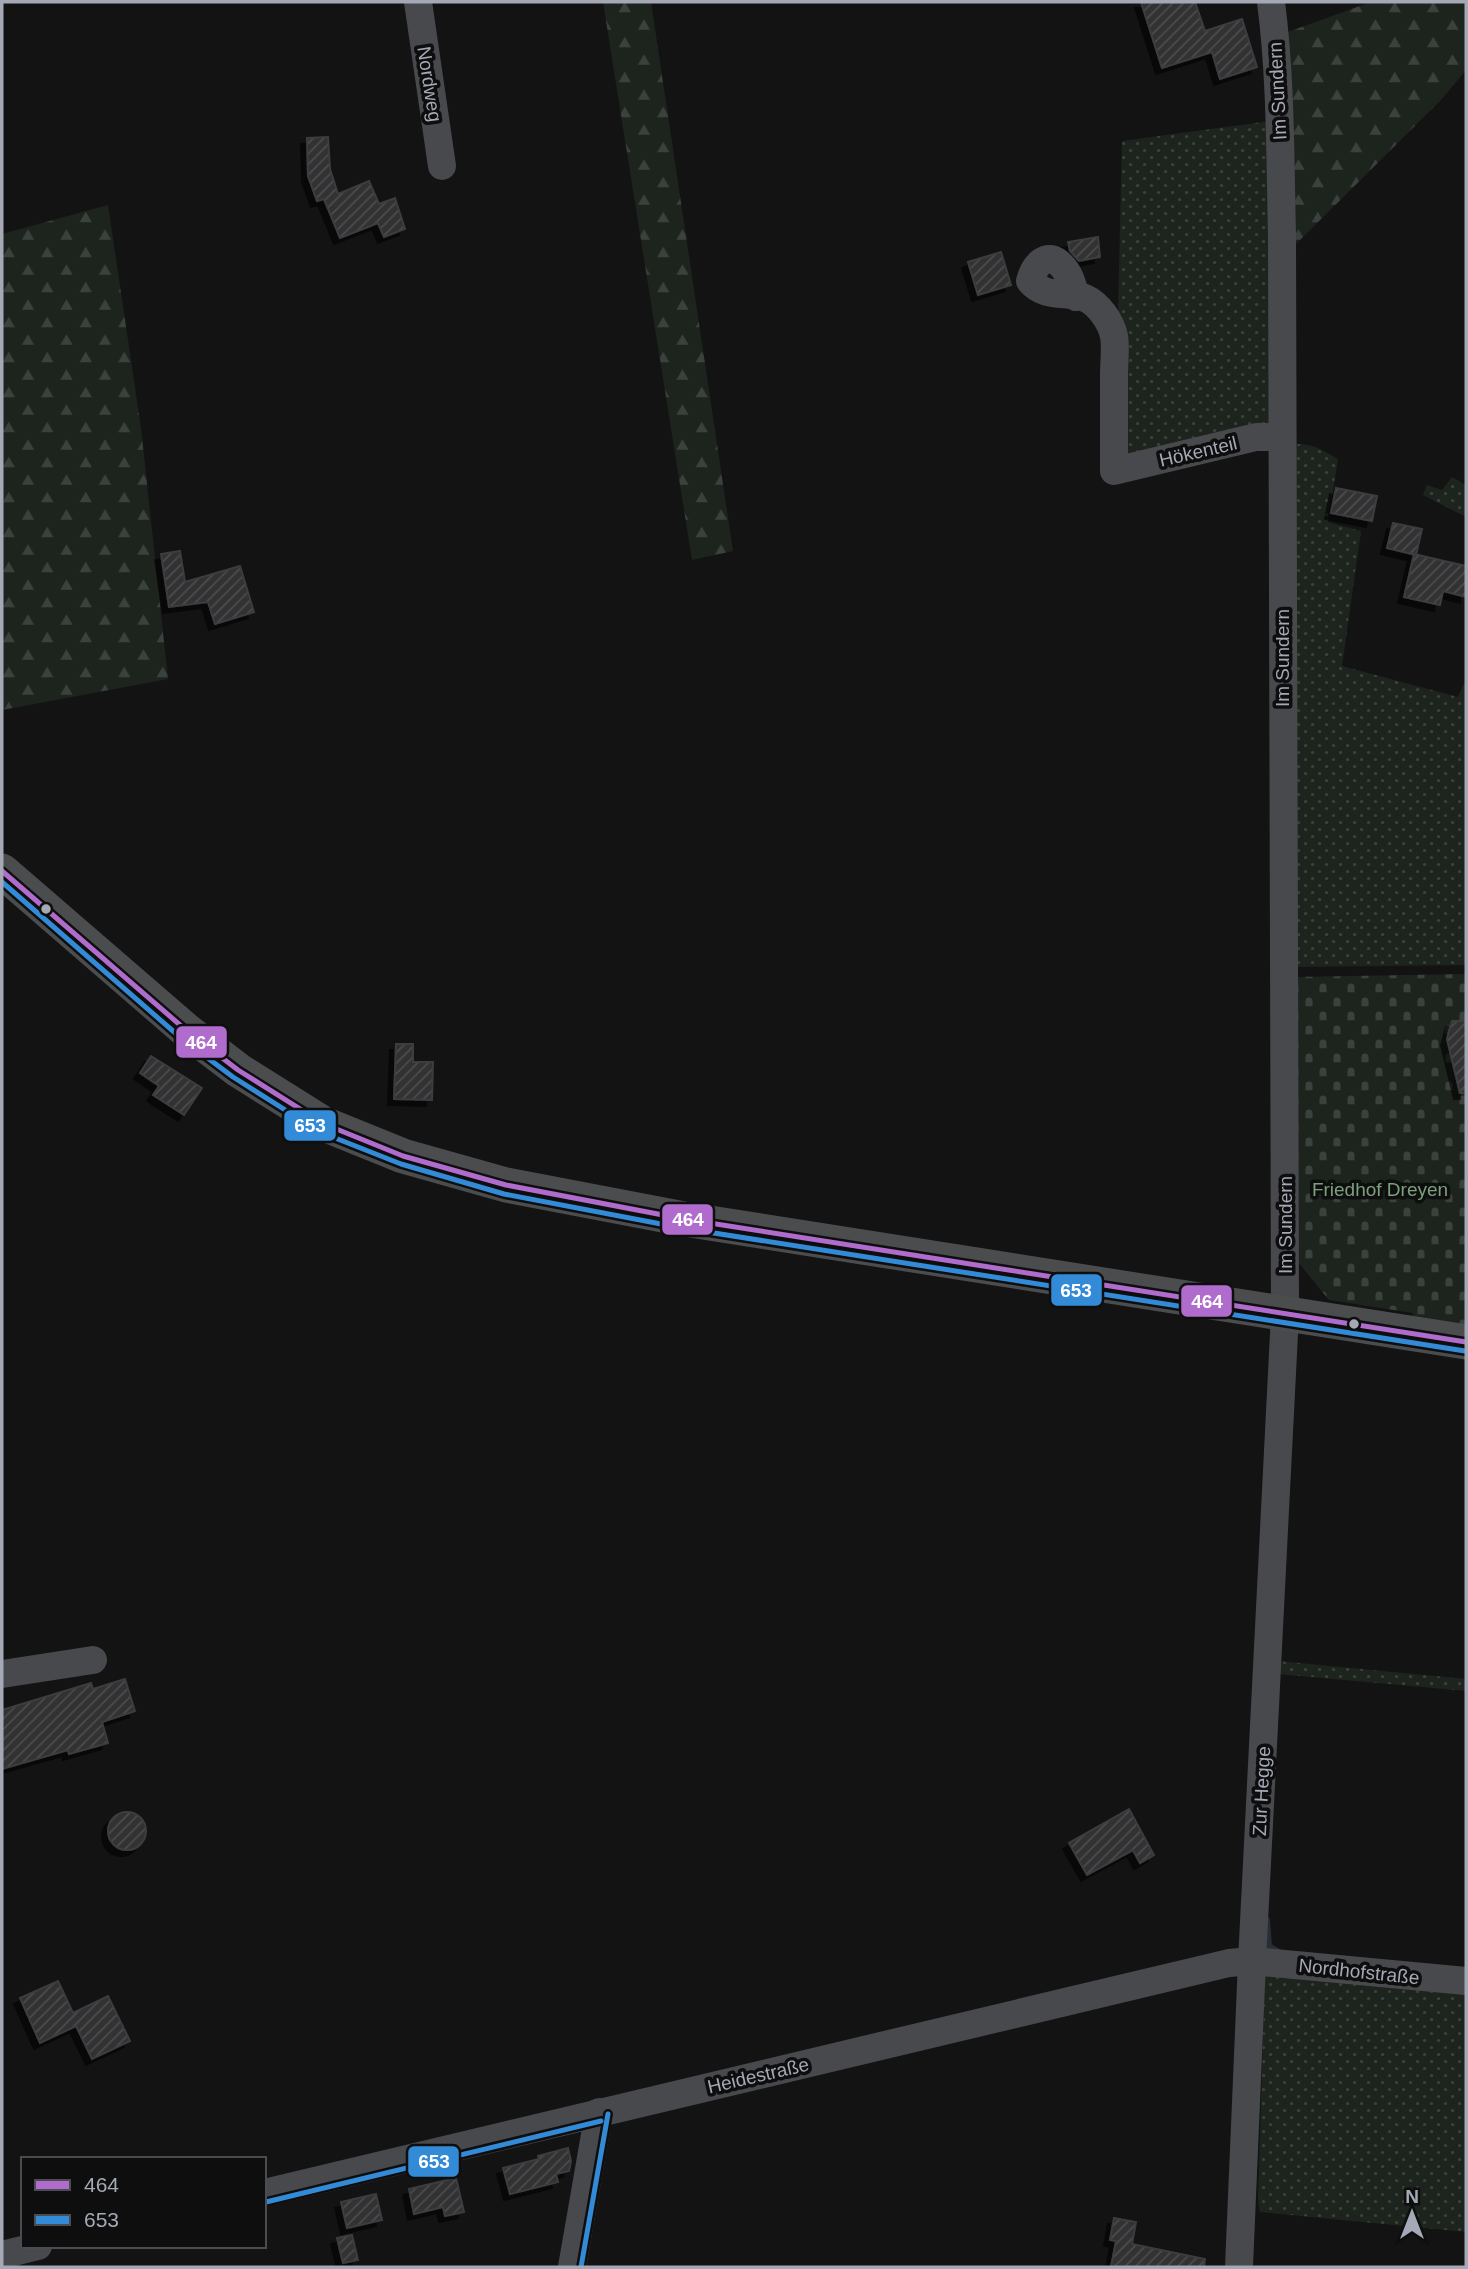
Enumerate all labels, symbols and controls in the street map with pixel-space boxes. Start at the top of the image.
street label: Im Sundern [1264,41,1291,141]
street label: Nordweg [413,45,446,123]
street label: Hökenteil [1157,432,1239,471]
street label: Im Sundern [1272,609,1293,707]
unlabelled marker [39,902,53,916]
line badge: 464 [175,1025,228,1059]
text: 464 [185,1032,217,1053]
line badge: 653 [283,1109,337,1142]
text: 653 [294,1115,326,1136]
street label: Im Sundern [1275,1176,1296,1274]
park label: Friedhof Dreyen [1312,1179,1448,1200]
line badge: 464 [661,1203,714,1236]
text: 464 [672,1209,704,1230]
line badge: 653 [1050,1273,1103,1307]
text: 653 [1060,1280,1092,1301]
line badge: 464 [1180,1284,1233,1318]
text: 464 [1191,1291,1223,1312]
unlabelled marker [1347,1317,1361,1331]
street label: Zur Hegge [1249,1746,1274,1836]
street label: Nordhofstraße [1297,1955,1420,1988]
street label: Heidestraße [705,2054,811,2097]
line badge: 653 [407,2145,460,2178]
text: 653 [418,2151,450,2172]
legend [21,2157,266,2248]
text: 464 [84,2173,119,2196]
north arrow [1377,2178,1447,2248]
text: N [1405,2186,1419,2207]
text: 653 [84,2208,119,2231]

